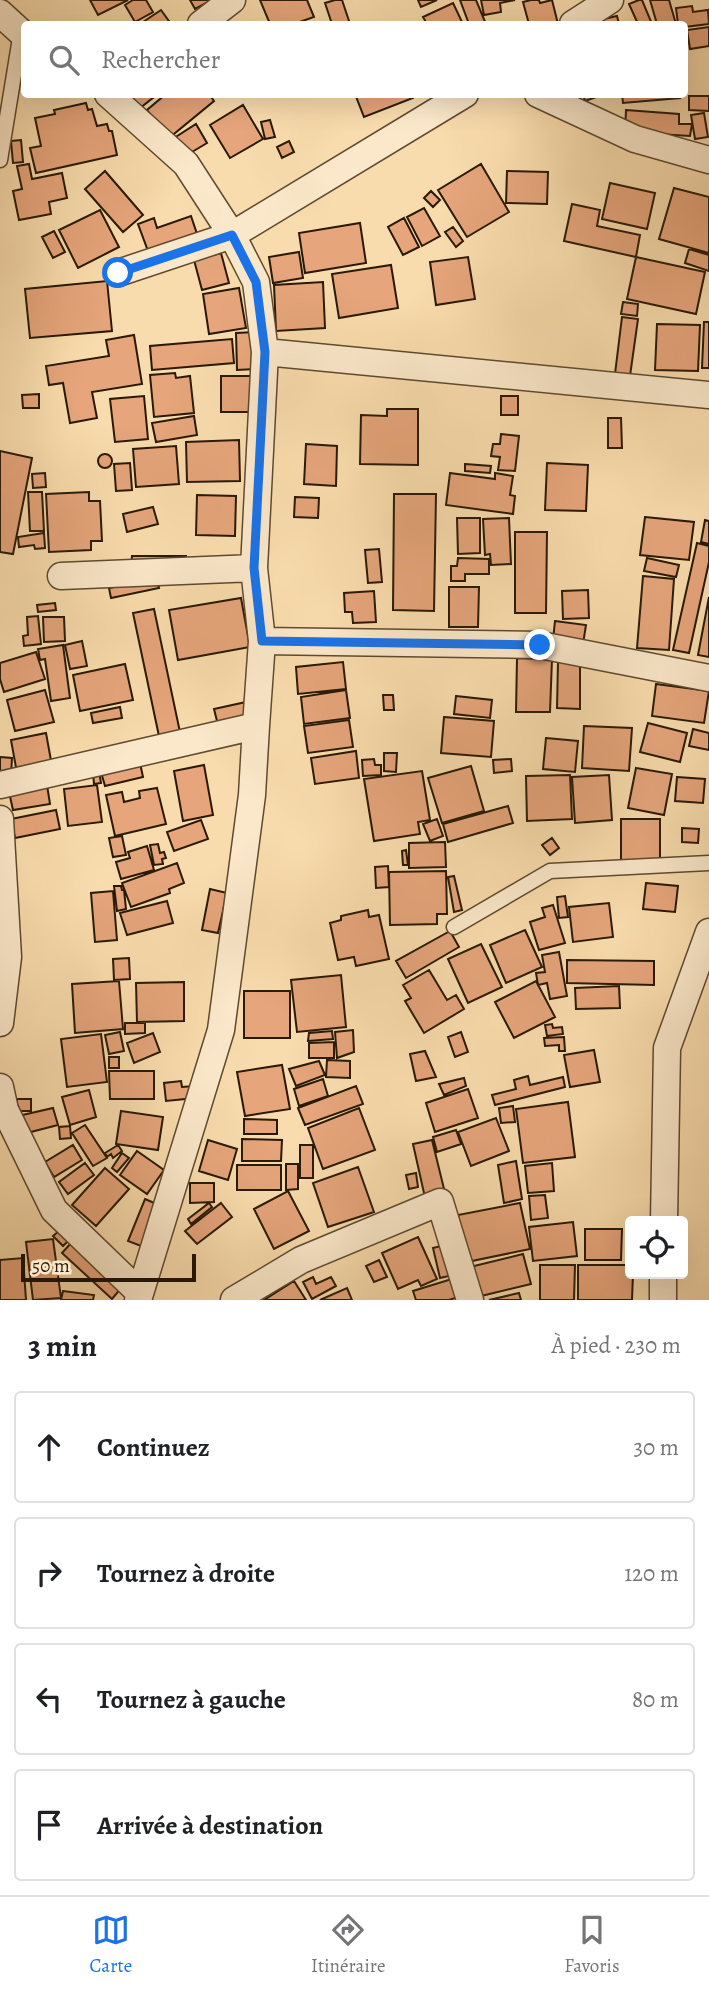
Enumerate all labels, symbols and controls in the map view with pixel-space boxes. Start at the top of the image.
search box [21,21,688,98]
icon: search [45,41,83,79]
text: Rechercher [101,42,221,77]
route start [102,257,133,288]
route end [524,629,555,660]
map controls [625,1216,688,1279]
button: locate [625,1216,688,1279]
scale bar [21,1251,196,1283]
text: 50 m [32,1253,70,1279]
text: 3 min [28,1326,97,1366]
text: À pied · 230 m [552,1330,681,1361]
icon: ahead [30,1428,68,1466]
text: Continuez [97,1430,210,1465]
text: 30 m [633,1432,679,1463]
icon: right [30,1554,68,1592]
text: Tournez à droite [97,1556,275,1591]
text: 120 m [624,1558,679,1589]
icon: left [30,1680,68,1718]
text: Tournez à gauche [97,1682,286,1717]
text: 80 m [632,1684,679,1715]
icon: arrive [30,1806,68,1844]
text: Arrivée à destination [97,1808,323,1843]
tab: Carte [89,1911,132,1979]
tab: Itinéraire [311,1911,385,1979]
tab: Favoris [564,1911,620,1979]

